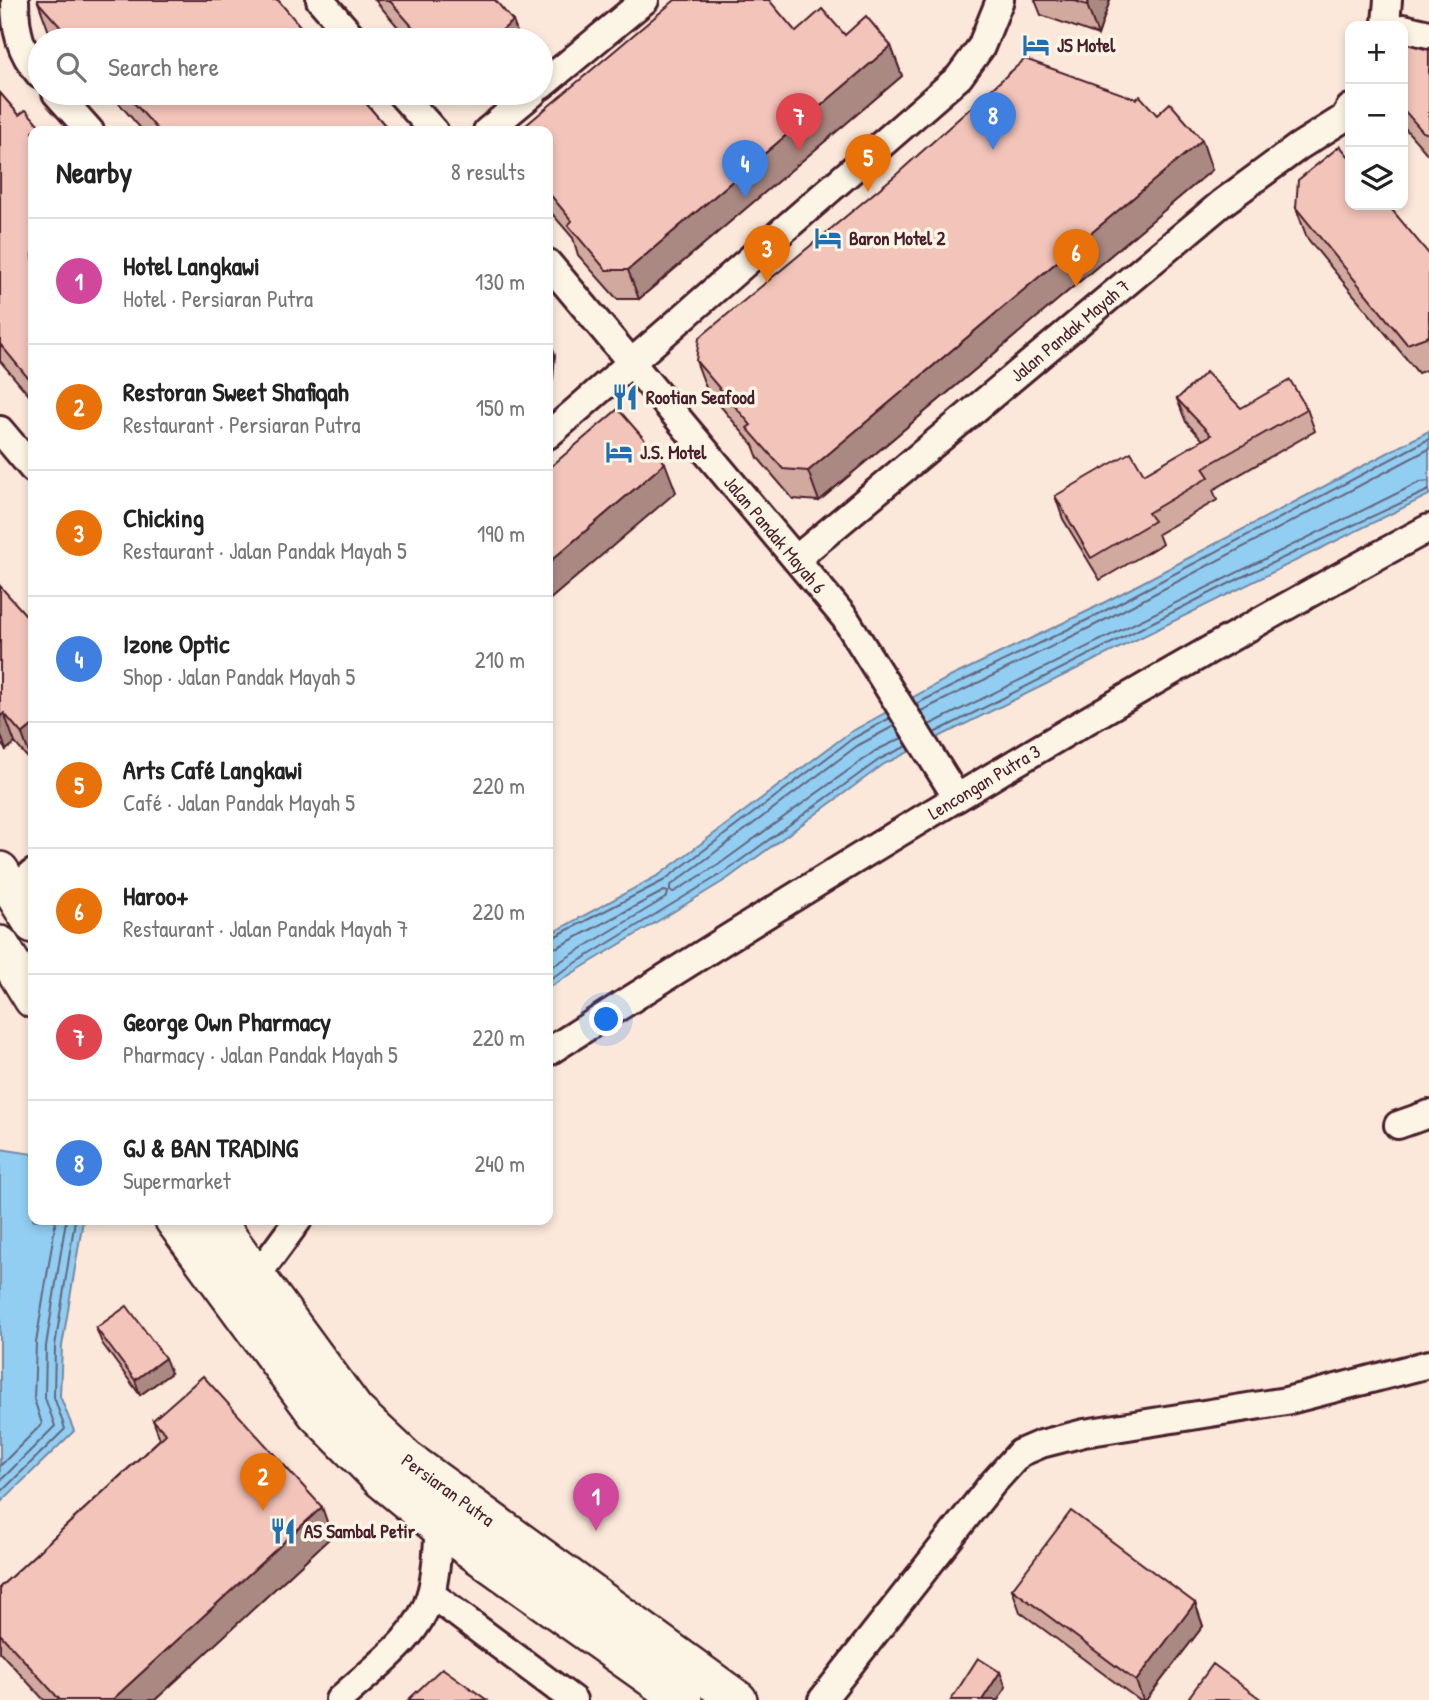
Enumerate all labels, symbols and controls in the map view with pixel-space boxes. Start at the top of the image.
map controls [1345,21,1408,210]
button: + [1345,21,1408,84]
search box [28,28,553,105]
hotel icon: JS Motel [1021,30,1051,60]
place label: JS Motel [1057,32,1116,58]
icon: search [52,48,90,86]
text: Search here [108,49,219,84]
button: − [1345,84,1408,147]
pin: 8 [970,92,1016,150]
pin: 7 [776,93,822,151]
pin: 5 [845,134,891,192]
pin: 4 [722,140,768,198]
button: layers [1345,147,1408,210]
text: Nearby [56,152,132,192]
text: 8 results [451,156,525,187]
hotel icon: Baron Motel 2 [813,223,843,253]
pin: 3 [744,225,790,283]
place label: Baron Motel 2 [849,225,945,251]
pin: 6 [1053,229,1099,287]
text: Hotel Langkawi [123,248,260,283]
text: 1 [75,266,83,297]
text: 130 m [475,266,525,297]
street label: Jalan Pandak Mayah 7 [1005,273,1135,388]
text: Hotel · Persiaran Putra [123,283,313,314]
text: Restoran Sweet Shafiqah [123,374,349,409]
restaurant icon: Rootian Seafood [610,382,640,412]
place label: Rootian Seafood [646,384,755,410]
text: 2 [74,392,84,423]
text: 150 m [476,392,525,423]
text: Restaurant · Persiaran Putra [123,409,361,440]
hotel icon: J.S. Motel [604,437,634,467]
place label: J.S. Motel [640,439,707,465]
street label: Jalan Pandak Mayah 6 [718,470,832,599]
text: Chicking [123,500,204,535]
text: 3 [74,518,84,549]
text: 190 m [477,518,525,549]
text: Restaurant · Jalan Pandak Mayah 5 [123,535,407,566]
text: Izone Optic [123,626,229,661]
text: 4 [75,644,83,675]
text: 210 m [475,644,525,675]
text: Shop · Jalan Pandak Mayah 5 [123,661,355,692]
street label: Lencongan Putra 3 [923,738,1045,825]
text: Arts Café Langkawi [123,752,303,787]
text: 5 [74,770,84,801]
text: 220 m [472,770,525,801]
text: Café · Jalan Pandak Mayah 5 [123,787,355,818]
text: Haroo+ [123,878,189,913]
text: 6 [74,896,84,927]
text: 220 m [472,896,525,927]
text: Restaurant · Jalan Pandak Mayah 7 [123,913,408,944]
your location [589,1002,623,1036]
text: George Own Pharmacy [123,1004,331,1039]
text: 7 [73,1022,85,1053]
text: 220 m [472,1022,525,1053]
text: Pharmacy · Jalan Pandak Mayah 5 [123,1039,398,1070]
text: GJ & BAN TRADING [123,1130,298,1165]
text: 8 [74,1148,84,1179]
text: 240 m [474,1148,525,1179]
text: Supermarket [123,1165,231,1196]
street label: Persiaran Putra [396,1447,500,1532]
pin: 2 [240,1453,286,1511]
pin: 1 [573,1473,619,1531]
restaurant icon: AS Sambal Petir [268,1516,298,1546]
place label: AS Sambal Petir [304,1518,416,1544]

